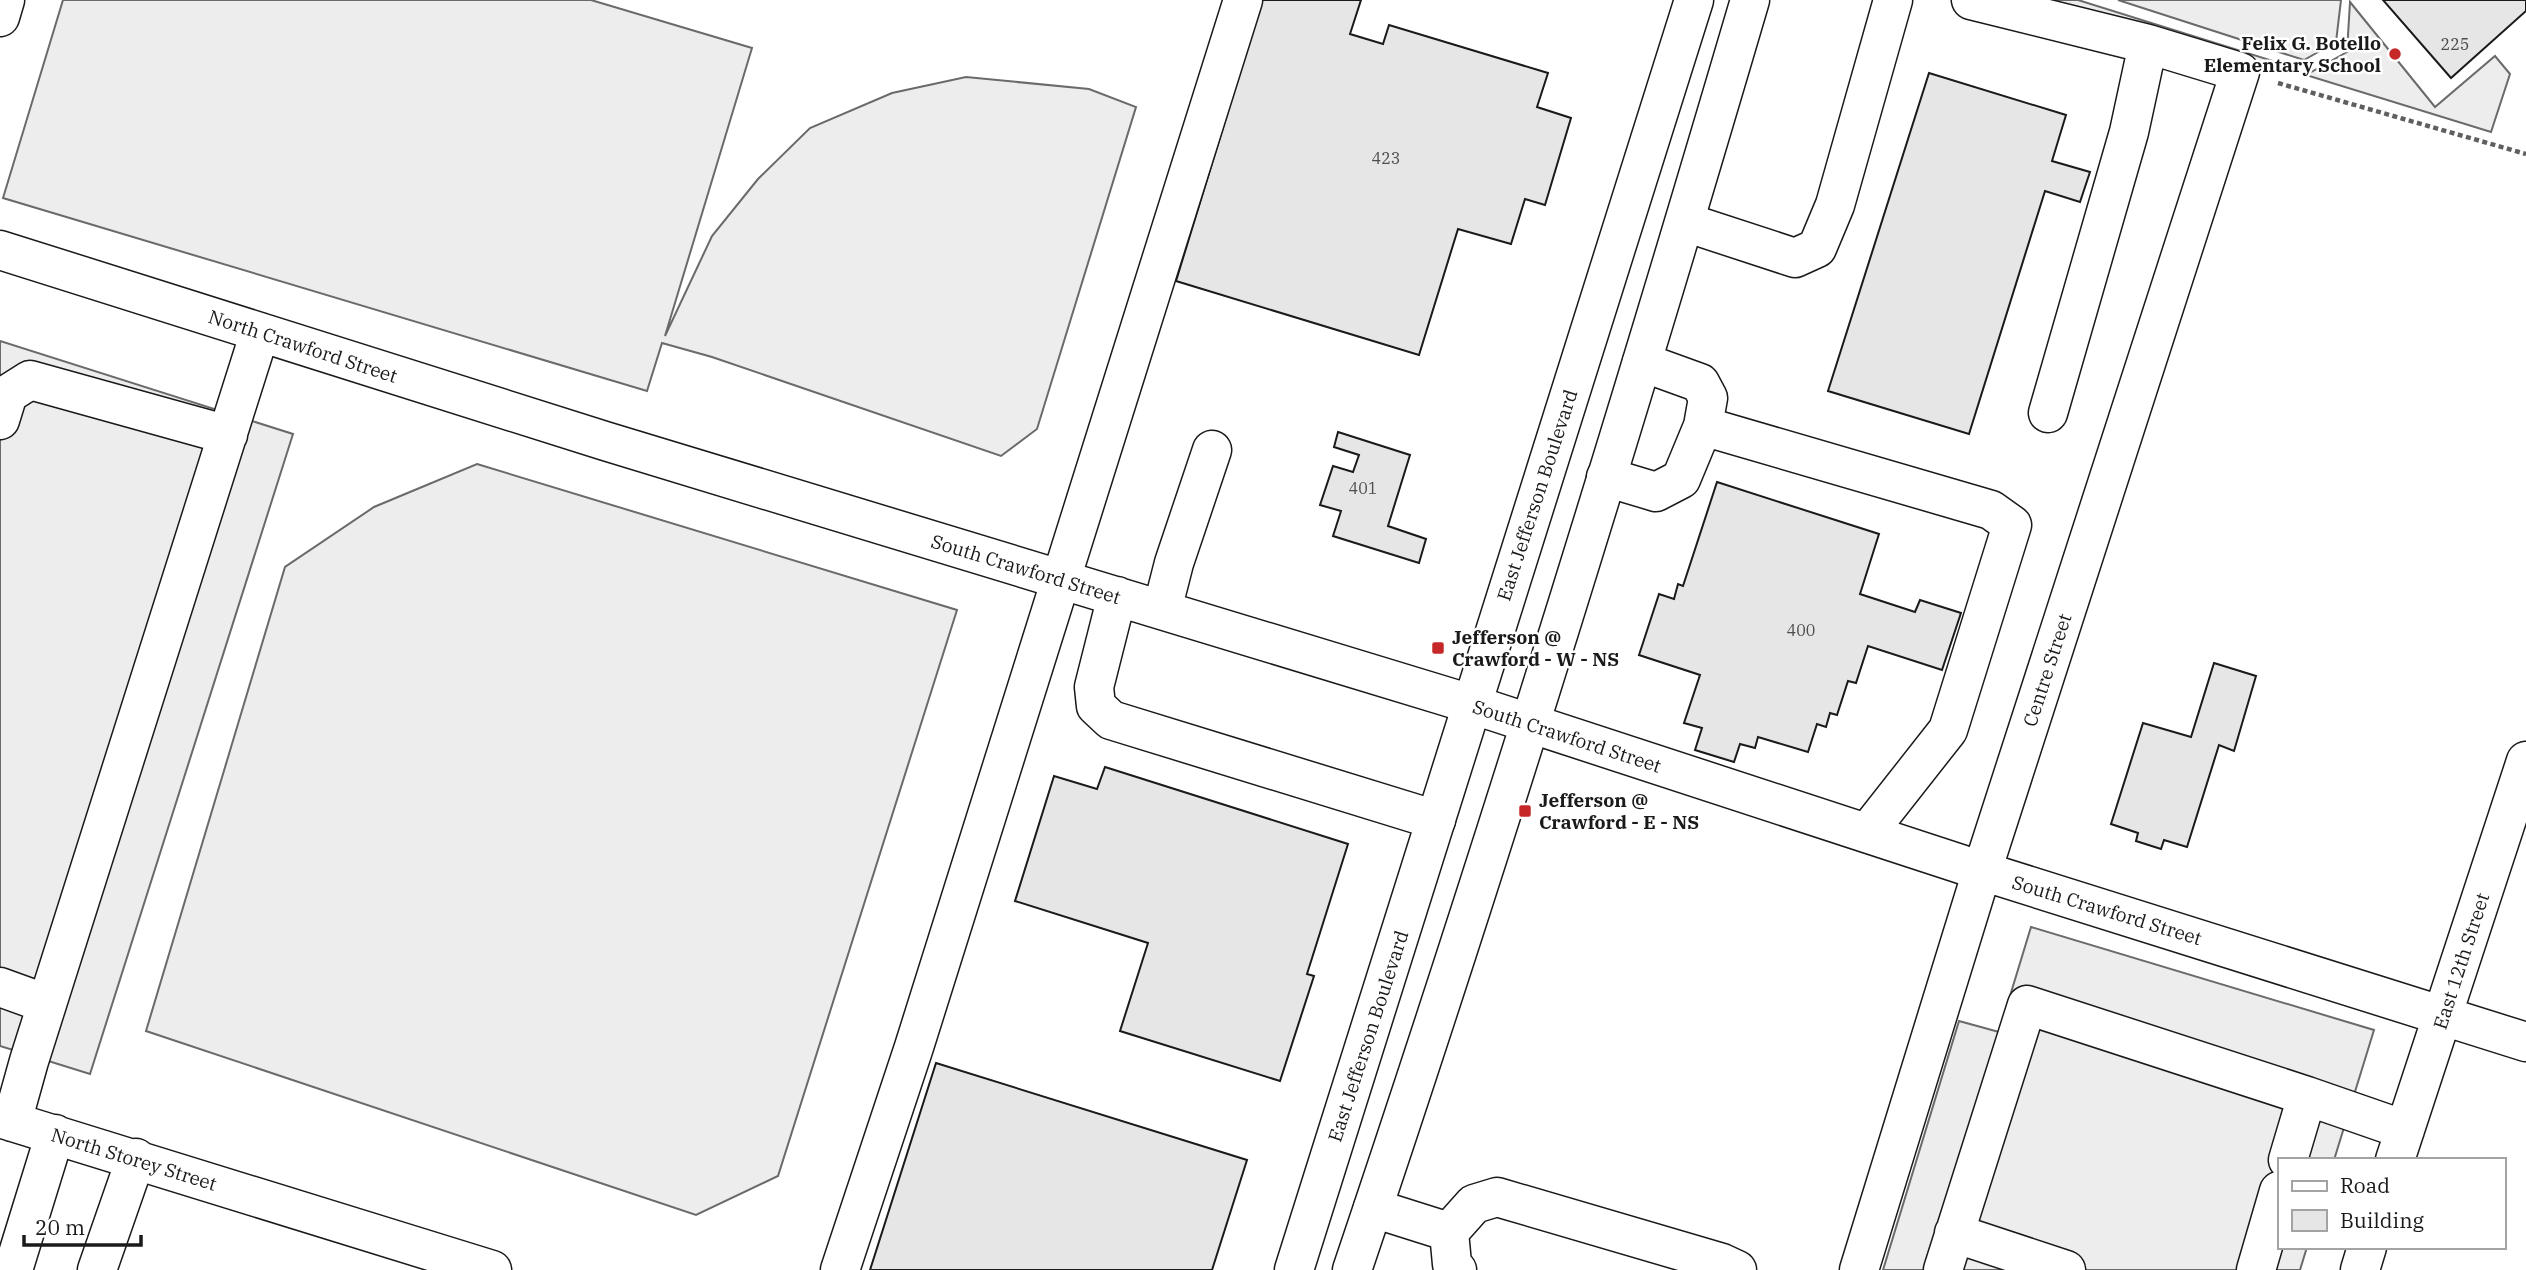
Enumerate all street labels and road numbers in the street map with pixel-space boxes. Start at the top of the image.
street label: North Crawford Street [205,304,401,388]
street label: East Jefferson Boulevard [1491,386,1583,604]
street label: South Crawford Street [928,529,1124,609]
street label: Centre Street [2017,610,2077,730]
street label: South Crawford Street [1470,694,1665,778]
street label: South Crawford Street [2009,870,2205,950]
street label: East 12th Street [2428,890,2494,1032]
street label: East Jefferson Boulevard [1322,927,1414,1145]
street label: North Storey Street [48,1122,220,1196]

